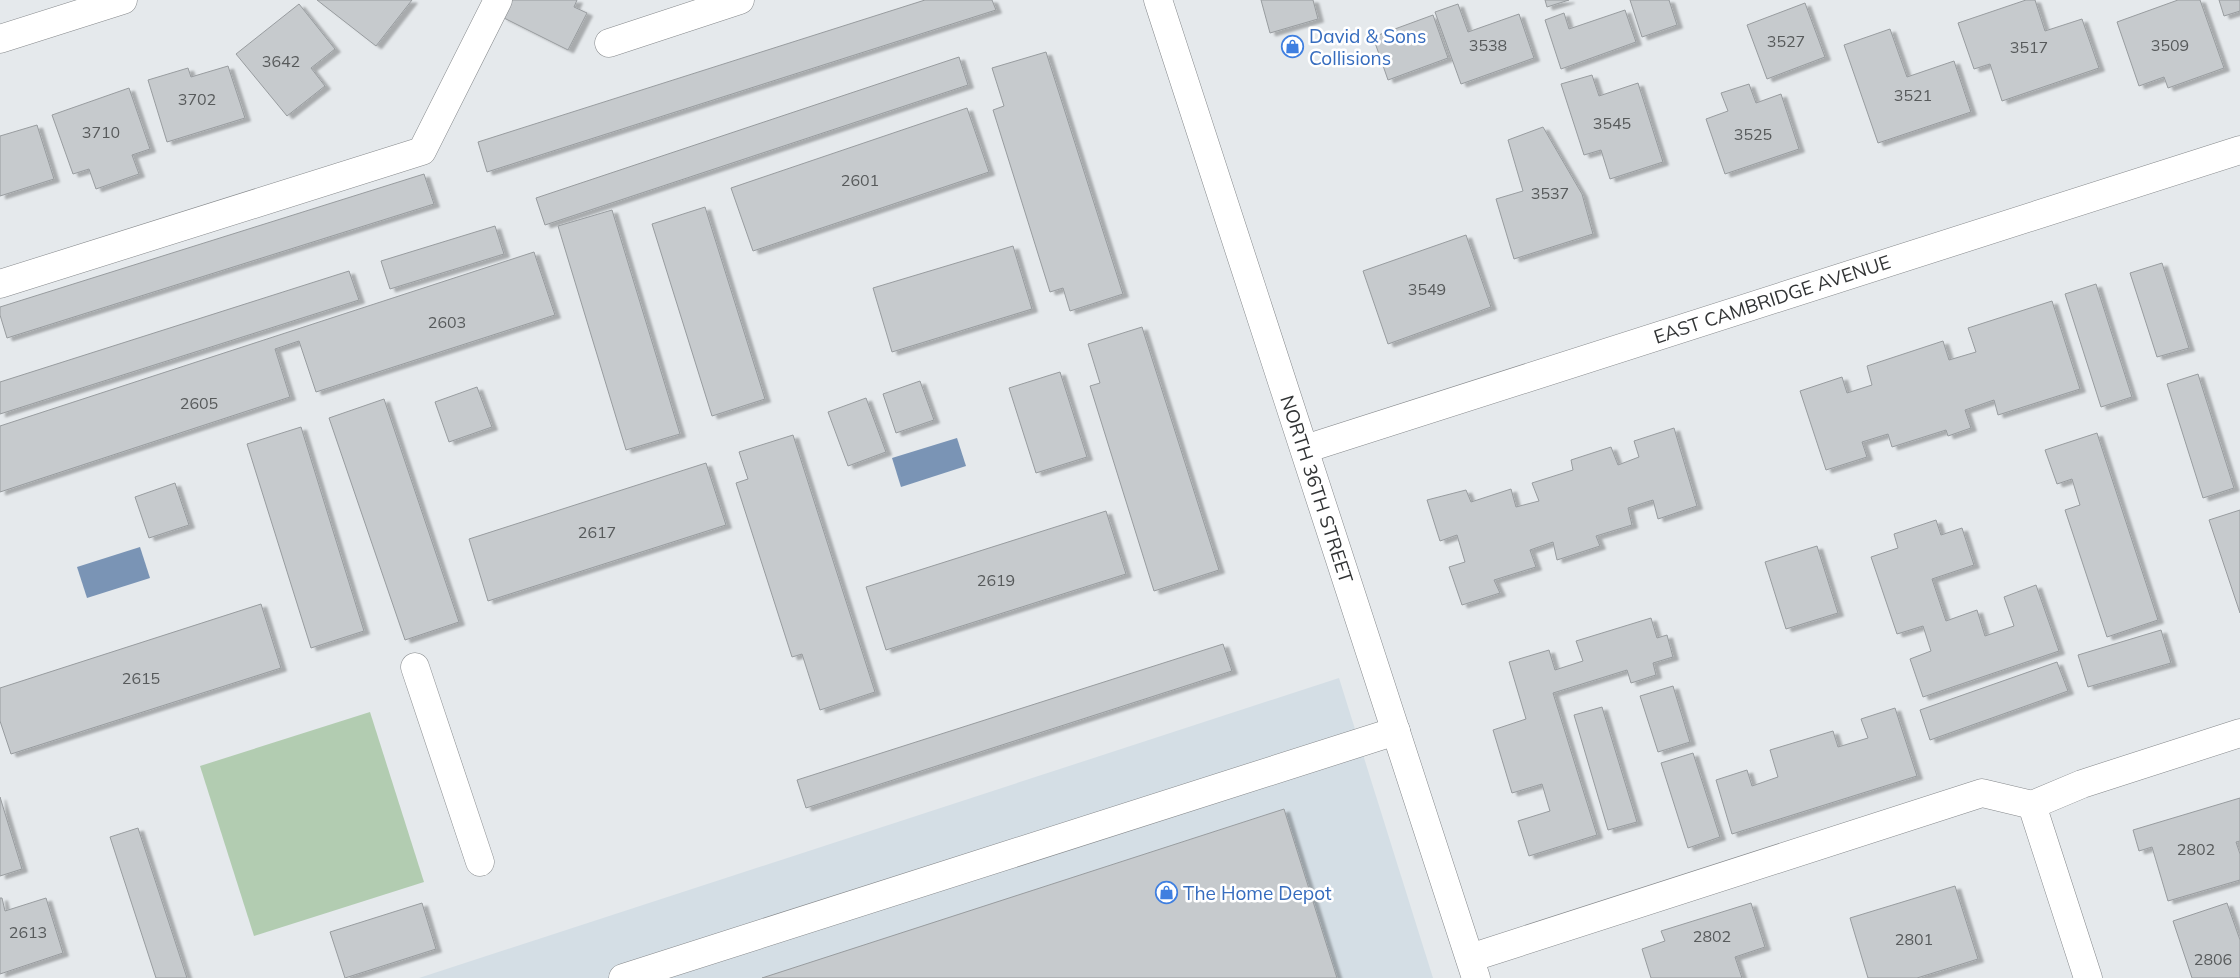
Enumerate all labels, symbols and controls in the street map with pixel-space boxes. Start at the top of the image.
place label: David & Sons Collisions [1309,24,1426,70]
house number: 3527 [1767,31,1805,51]
shop icon: David & Sons Collisions [1281,35,1305,59]
house number: 3538 [1469,35,1507,55]
house number: 3509 [2151,35,2189,55]
house number: 3517 [2010,37,2048,57]
house number: 3642 [262,51,300,71]
house number: 3521 [1894,85,1932,105]
house number: 3702 [178,89,216,109]
house number: 3545 [1593,113,1631,133]
house number: 3710 [82,122,120,142]
house number: 3525 [1734,124,1772,144]
house number: 2601 [841,170,879,190]
house number: 3537 [1531,183,1569,203]
street label: EAST CAMBRIDGE AVENUE [1651,249,1893,349]
house number: 3549 [1408,279,1446,299]
house number: 2603 [428,312,466,332]
street label: NORTH 36TH STREET [1275,392,1359,586]
house number: 2605 [180,393,218,413]
house number: 2617 [578,522,616,542]
house number: 2619 [977,570,1015,590]
house number: 2615 [122,668,160,688]
house number: 2802 [2177,839,2215,859]
shop icon: The Home Depot [1155,881,1179,905]
place label: The Home Depot [1183,881,1332,905]
house number: 2613 [9,922,47,942]
house number: 2802 [1693,926,1731,946]
house number: 2801 [1895,929,1933,949]
house number: 2806 [2194,949,2232,969]

